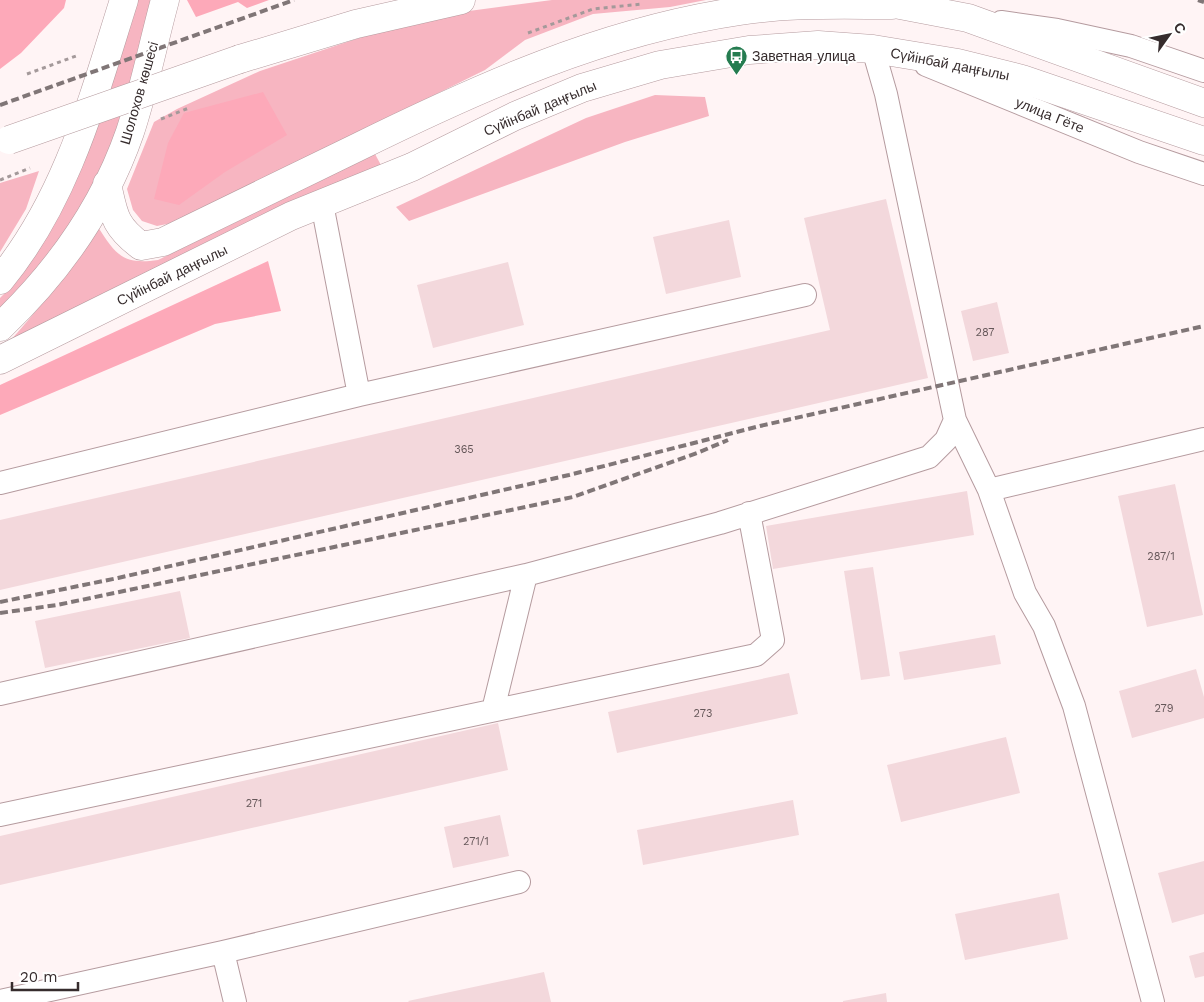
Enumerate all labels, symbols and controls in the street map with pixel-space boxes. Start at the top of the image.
north arrow [1144,10,1194,60]
text: С [1170,19,1189,37]
street label: Шолохов көшесі [117,40,161,146]
bus stop icon: Заветная улица [724,44,748,75]
street label: Сүйінбай даңғылы [889,45,1011,83]
place label: Заветная улица [752,48,856,64]
street label: Сүйінбай даңғылы [481,77,599,139]
street label: улица Гёте [1013,94,1087,136]
street label: Сүйінбай даңғылы [114,241,230,309]
house number: 287 [976,326,994,339]
house number: 365 [454,443,474,456]
house number: 287/1 [1147,550,1175,563]
house number: 279 [1154,702,1174,715]
house number: 273 [694,707,712,720]
house number: 271 [246,797,262,810]
house number: 271/1 [463,835,489,848]
scale bar [12,960,79,992]
text: 20 m [20,968,58,986]

